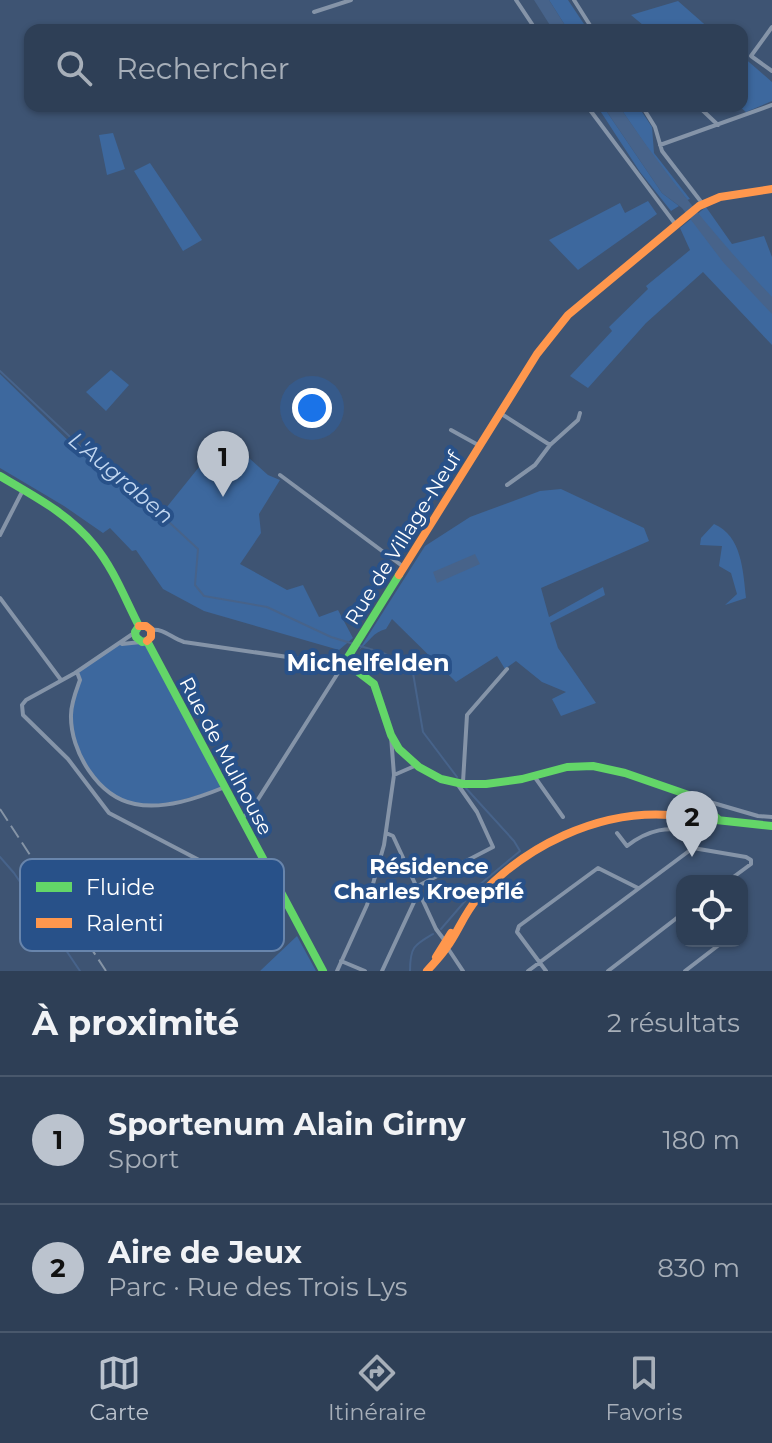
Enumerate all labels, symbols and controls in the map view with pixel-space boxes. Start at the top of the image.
search box [24,24,748,112]
icon: search [52,46,96,90]
text: Rechercher [116,50,290,87]
your location [292,388,332,428]
water label: L'Augraben [63,426,179,530]
pin: 1 [197,431,249,497]
street label: Rue de Village-Neuf [340,446,467,629]
district label: Michelfelden [286,648,450,677]
street label: Rue de Mulhouse [174,673,278,839]
pin: 2 [666,791,718,857]
district label: Résidence Charles Kroepflé [334,853,524,905]
legend [20,859,284,951]
text: Fluide [86,874,155,901]
map controls [676,875,748,947]
button: locate [676,875,748,947]
text: Ralenti [86,910,164,937]
text: À proximité [32,1002,239,1044]
text: 2 résultats [607,1007,740,1039]
text: Sportenum Alain Girny [108,1106,466,1143]
text: 1 [53,1124,63,1156]
text: 180 m [662,1124,740,1156]
text: Sport [108,1143,179,1175]
text: Aire de Jeux [108,1234,302,1271]
text: 2 [50,1252,66,1284]
text: 830 m [657,1252,740,1284]
text: Parc · Rue des Trois Lys [108,1271,408,1303]
tab: Carte [90,1351,149,1426]
tab: Itinéraire [328,1351,426,1426]
tab: Favoris [606,1351,682,1426]

